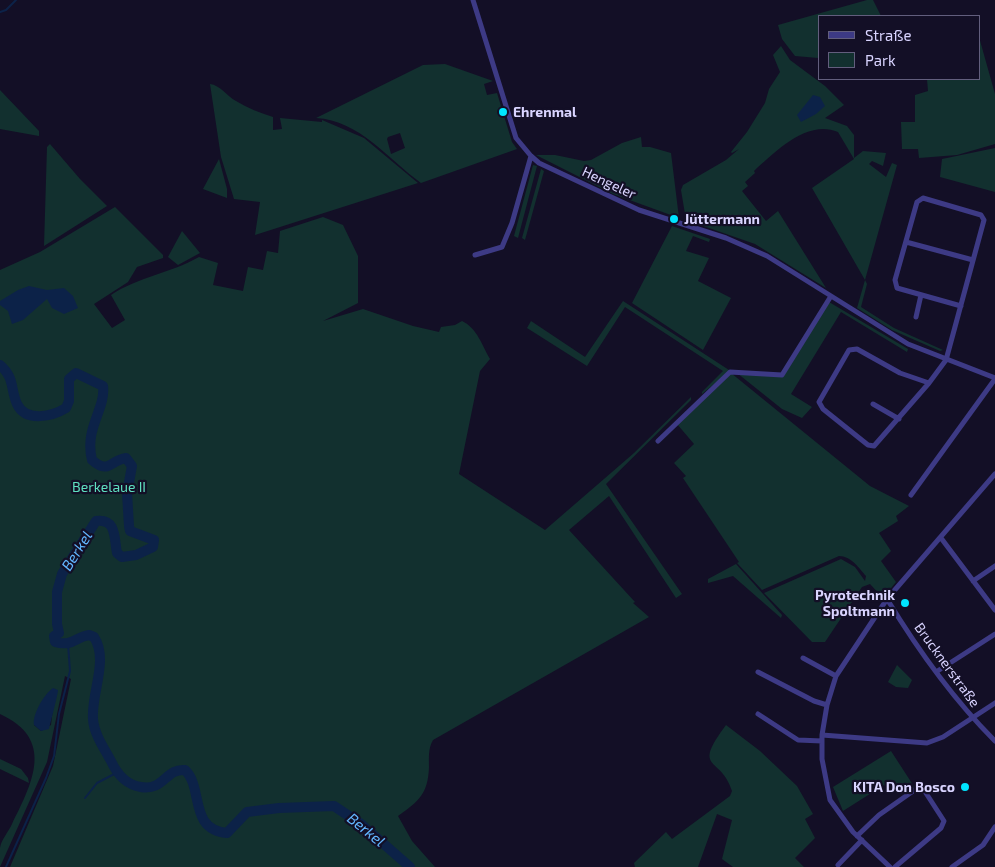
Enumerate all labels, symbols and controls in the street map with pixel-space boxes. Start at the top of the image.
legend [818,15,980,80]
text: Straße [865,26,911,44]
text: Park [865,51,896,69]
place label: Ehrenmal [513,104,577,120]
marker: Ehrenmal [497,106,509,118]
street label: Hengeler [579,163,639,203]
place label: Jüttermann [684,211,760,227]
marker: Jüttermann [668,213,680,225]
park label: Berkelaue II [72,479,146,495]
water label: Berkel [58,528,96,574]
place label: Pyrotechnik Spoltmann [815,587,895,620]
marker: Pyrotechnik Spoltmann [899,597,911,609]
street label: Brucknerstraße [911,620,983,710]
place label: KITA Don Bosco [853,779,955,795]
marker: KITA Don Bosco [959,781,971,793]
water label: Berkel [343,809,389,851]

